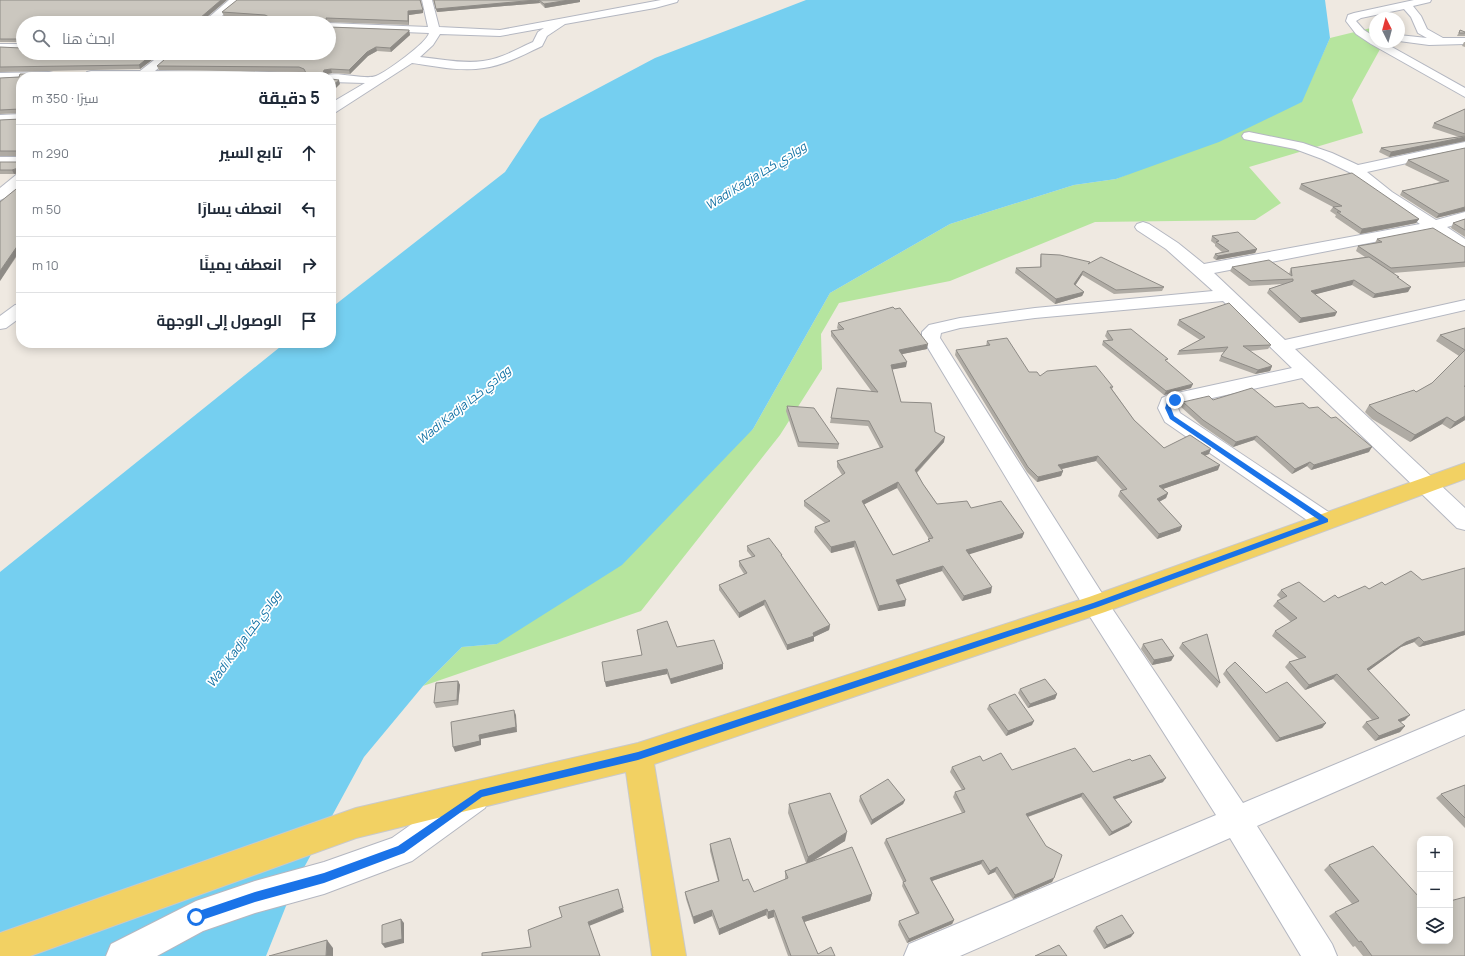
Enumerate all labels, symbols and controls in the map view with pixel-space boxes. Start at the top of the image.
north arrow [1369,12,1405,48]
search box [16,16,336,60]
icon: search [30,27,52,49]
text: ابحث هنا [62,28,115,49]
text: 5 دقيقة [259,86,320,109]
text: سيرًا · 350 m [32,89,98,107]
water label: Wadi Kadja ووادي كجا [702,137,812,215]
text: تابع السير [219,142,282,163]
icon: ahead [298,142,320,164]
text: 290 m [32,144,69,162]
text: انعطف يسارًا [197,198,282,219]
icon: left [298,198,320,220]
text: 50 m [32,200,61,218]
text: انعطف يمينًا [199,254,282,275]
icon: right [298,254,320,276]
text: 10 m [32,256,59,274]
text: الوصول إلى الوجهة [156,310,282,331]
icon: arrive [298,310,320,332]
water label: Wadi Kadja ووادي كجا [413,361,517,449]
route end [1166,391,1184,409]
water label: Wadi Kadja ووادي كجا [203,586,287,692]
map controls [1417,836,1453,944]
button: + [1417,836,1453,872]
button: − [1417,872,1453,908]
route start [187,908,205,926]
button: layers [1417,908,1453,944]

